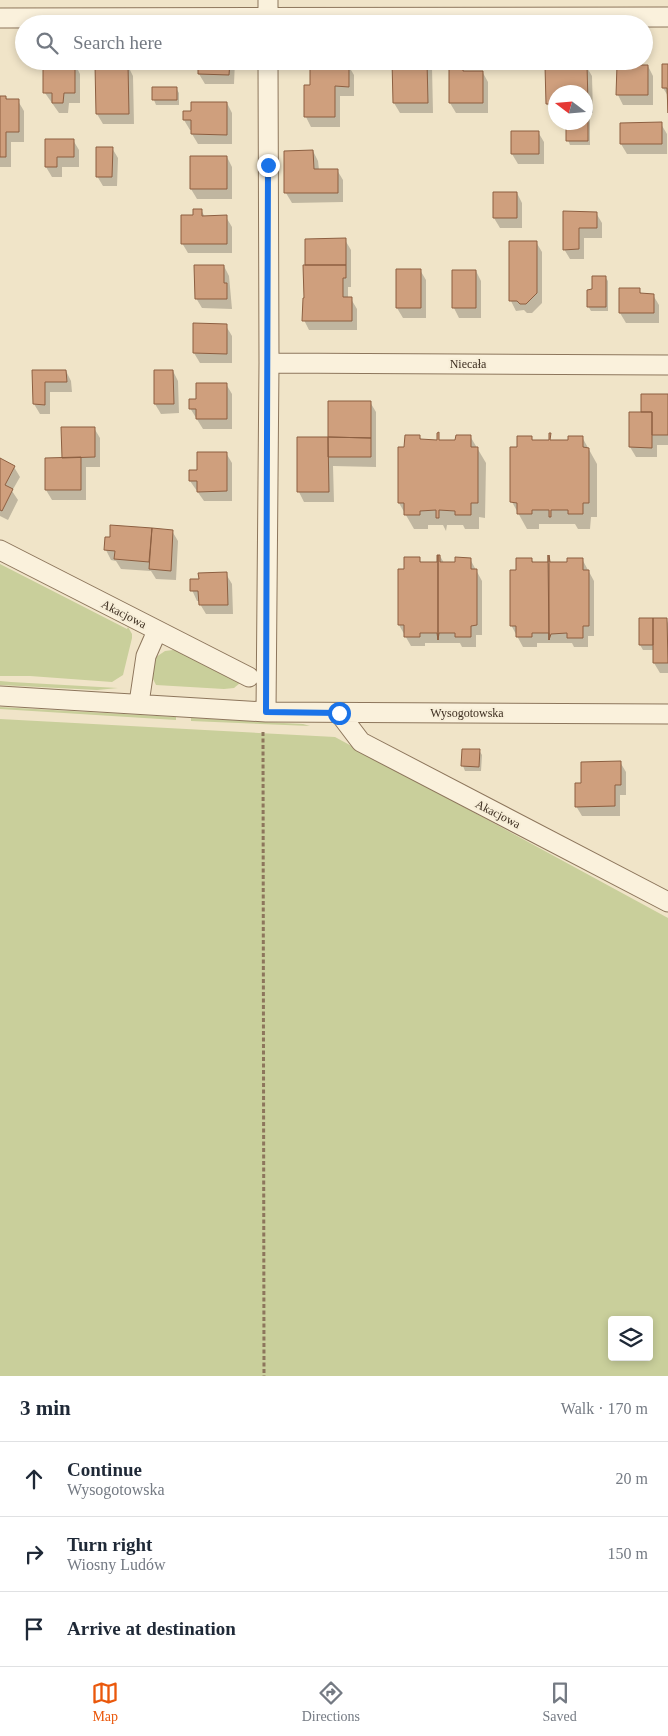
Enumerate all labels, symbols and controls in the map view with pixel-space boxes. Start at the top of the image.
search box [15,15,653,70]
icon: search [33,29,61,57]
text: Search here [73,32,162,53]
north arrow [548,85,593,130]
route end [257,154,280,177]
street label: Niecała [450,357,487,371]
street label: Akacjowa [99,597,149,632]
route start [328,702,351,725]
street label: Wysogotowska [430,706,504,720]
street label: Akacjowa [473,797,523,832]
map controls [608,1316,653,1361]
button: layers [608,1316,653,1361]
text: 3 min [20,1396,71,1420]
text: Walk · 170 m [561,1400,648,1417]
text: Continue [67,1459,142,1480]
icon: ahead [20,1465,48,1493]
text: 20 m [616,1470,648,1487]
text: Wysogotowska [67,1481,165,1498]
text: Turn right [67,1534,152,1555]
icon: right [20,1540,48,1568]
text: 150 m [608,1545,648,1562]
text: Wiosny Ludów [67,1556,165,1573]
icon: arrive [20,1615,48,1643]
text: Arrive at destination [67,1618,236,1639]
tab: Map [91,1679,119,1725]
tab: Directions [302,1679,360,1725]
tab: Saved [543,1679,577,1725]

